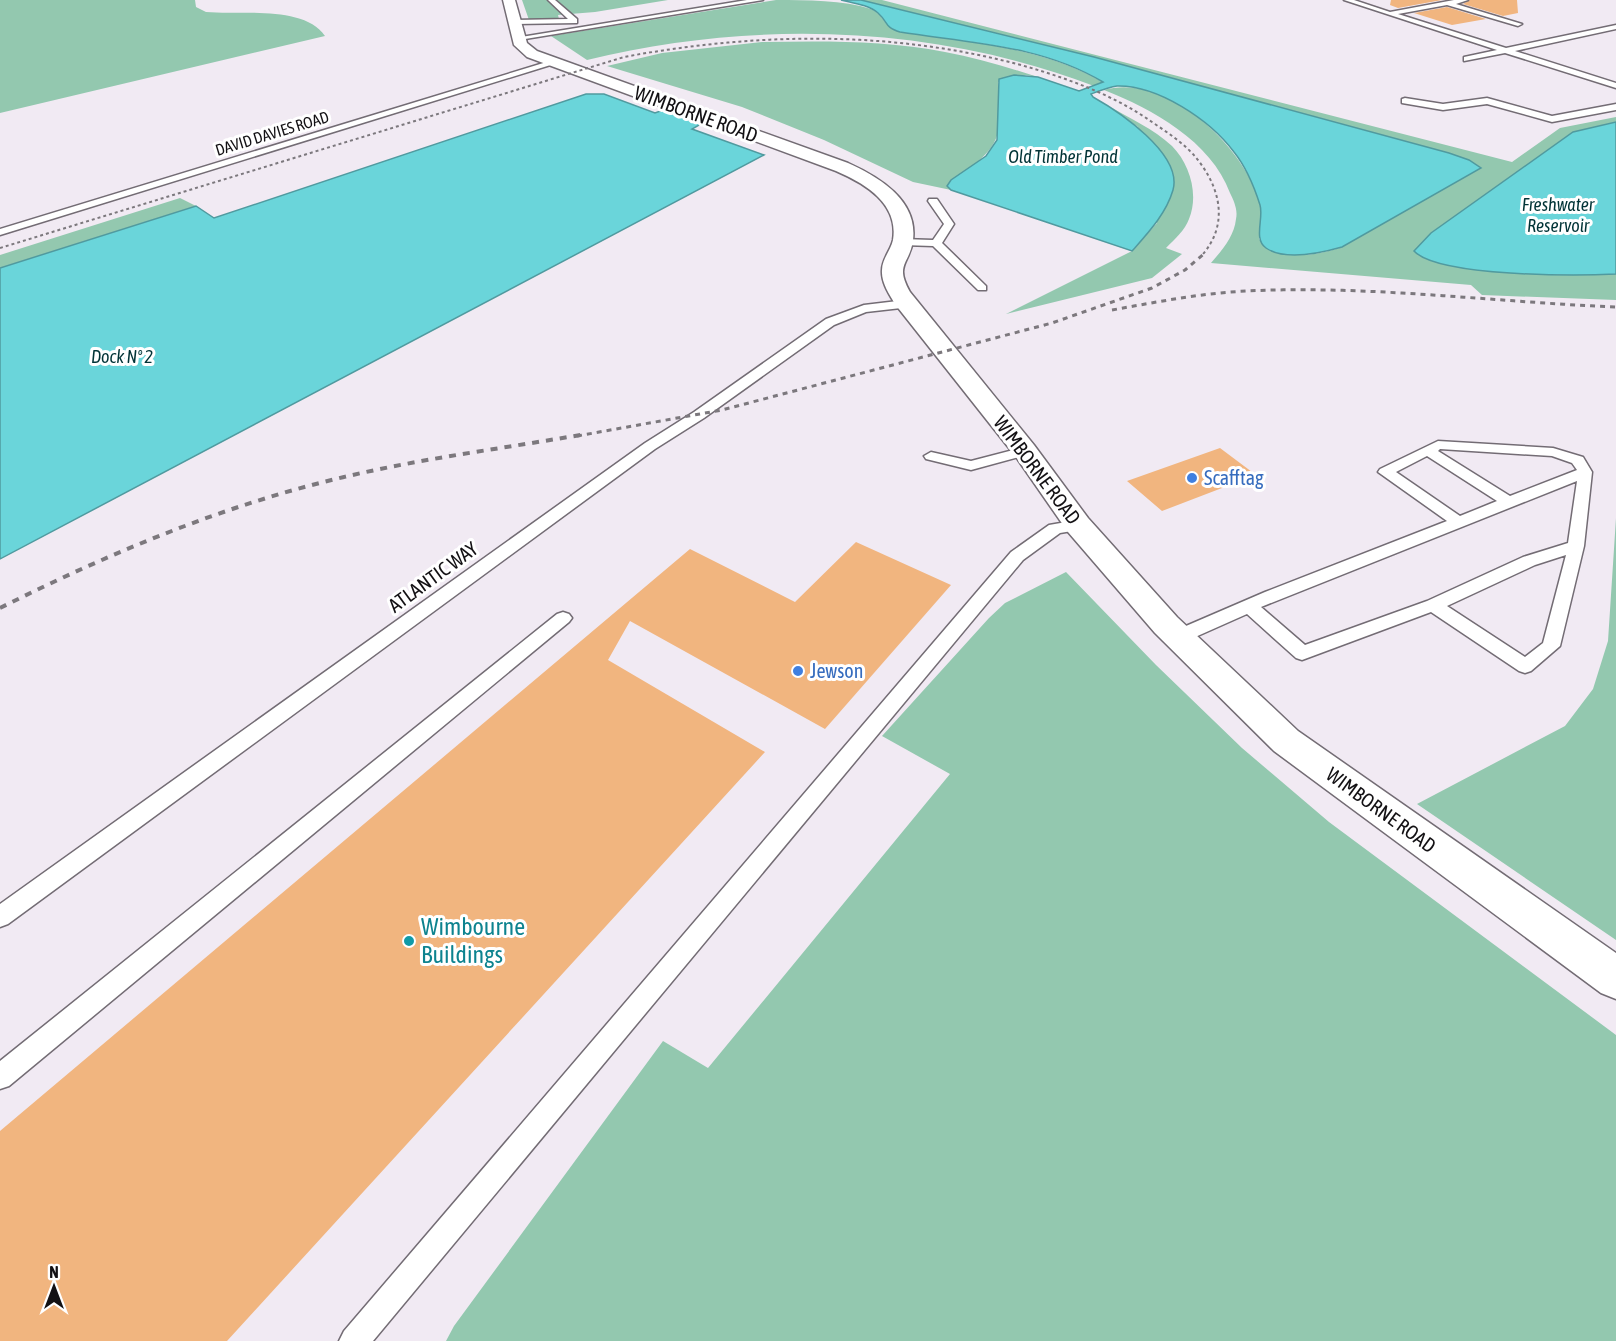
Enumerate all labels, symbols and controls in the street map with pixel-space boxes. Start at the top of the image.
street label: WIMBORNE ROAD [631,81,761,147]
street label: DAVID DAVIES ROAD [213,107,331,159]
water label: Old Timber Pond [1008,146,1118,167]
water label: Freshwater Reservoir [1522,194,1595,236]
water label: Dock Nº 2 [91,346,153,367]
street label: WIMBORNE ROAD [989,411,1086,528]
place label: Scafftag [1204,466,1264,489]
marker: Scafftag [1185,471,1199,485]
street label: ATLANTIC WAY [384,537,482,617]
place label: Jewson [810,659,863,682]
marker: Jewson [791,664,805,678]
street label: WIMBORNE ROAD [1322,762,1441,857]
place label: Wimbourne Buildings [421,913,525,968]
marker: Wimbourne Buildings [402,934,416,948]
north arrow [24,1257,84,1317]
text: N [49,1263,59,1281]

